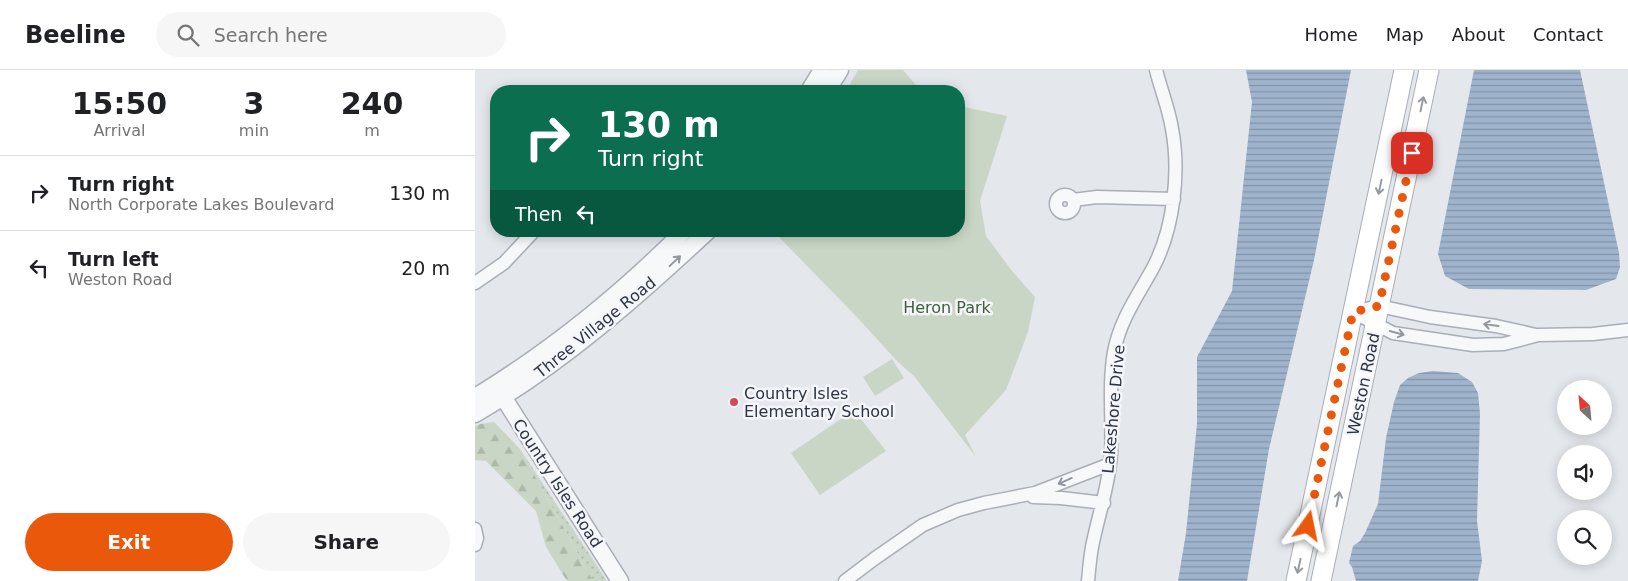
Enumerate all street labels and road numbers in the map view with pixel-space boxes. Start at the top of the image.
street label: Three Village Road [530,273,660,383]
street label: Weston Road [1343,331,1384,437]
street label: Lakeshore Drive [1098,344,1129,474]
street label: Country Isles Road [509,415,606,551]

